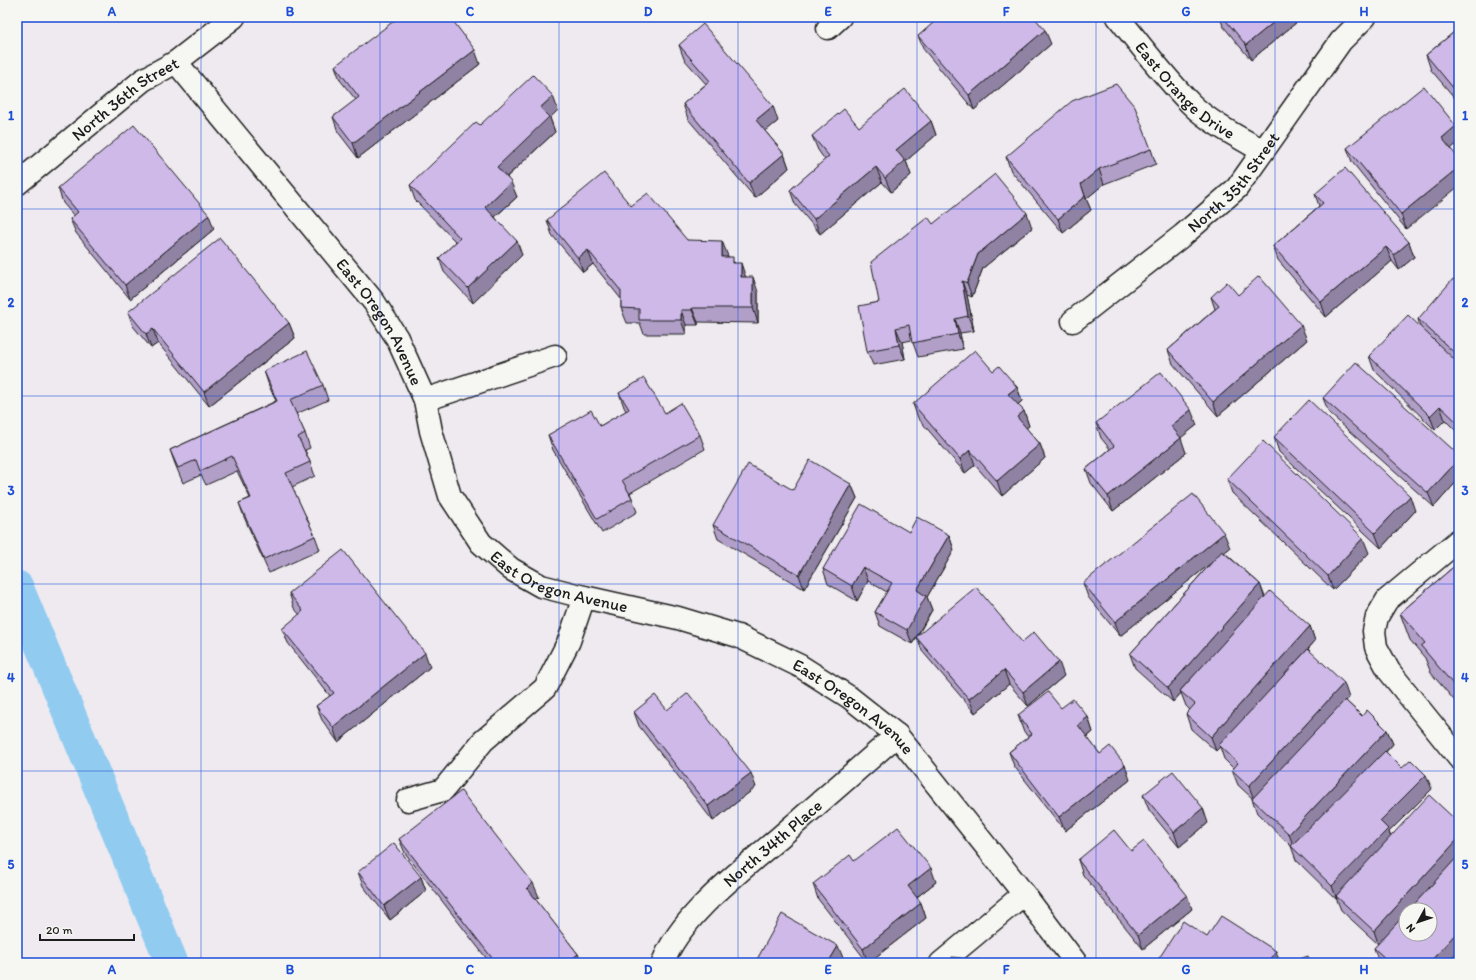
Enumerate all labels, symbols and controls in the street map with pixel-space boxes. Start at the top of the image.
text: A [107,4,117,19]
text: B [286,4,295,19]
text: C [466,4,475,19]
text: D [644,4,653,19]
text: E [824,4,832,19]
text: F [1003,4,1010,19]
text: G [1182,4,1191,19]
text: H [1360,4,1369,19]
street label: East Orange Drive [1131,37,1239,143]
street label: North 36th Street [67,52,183,145]
text: 1 [8,108,14,123]
text: 1 [1462,108,1468,123]
street label: North 35th Street [1183,128,1284,237]
street label: East Oregon Avenue [332,254,427,388]
text: 2 [8,295,15,310]
text: 2 [1462,295,1469,310]
text: 3 [7,483,15,498]
text: 3 [1461,483,1469,498]
street label: East Oregon Avenue [486,546,630,616]
street label: East Oregon Avenue [790,654,918,758]
text: 4 [7,670,15,685]
text: 4 [1461,670,1469,685]
street label: North 34th Place [719,795,826,891]
text: 5 [8,857,15,872]
text: 5 [1462,857,1469,872]
north arrow [1398,902,1438,942]
scale bar [40,916,134,942]
text: N [1403,921,1418,935]
text: 20 m [46,923,73,937]
text: A [107,962,117,977]
text: B [286,962,295,977]
text: C [466,962,475,977]
text: D [644,962,653,977]
text: E [824,962,832,977]
text: F [1003,962,1010,977]
text: G [1182,962,1191,977]
text: H [1360,962,1369,977]

